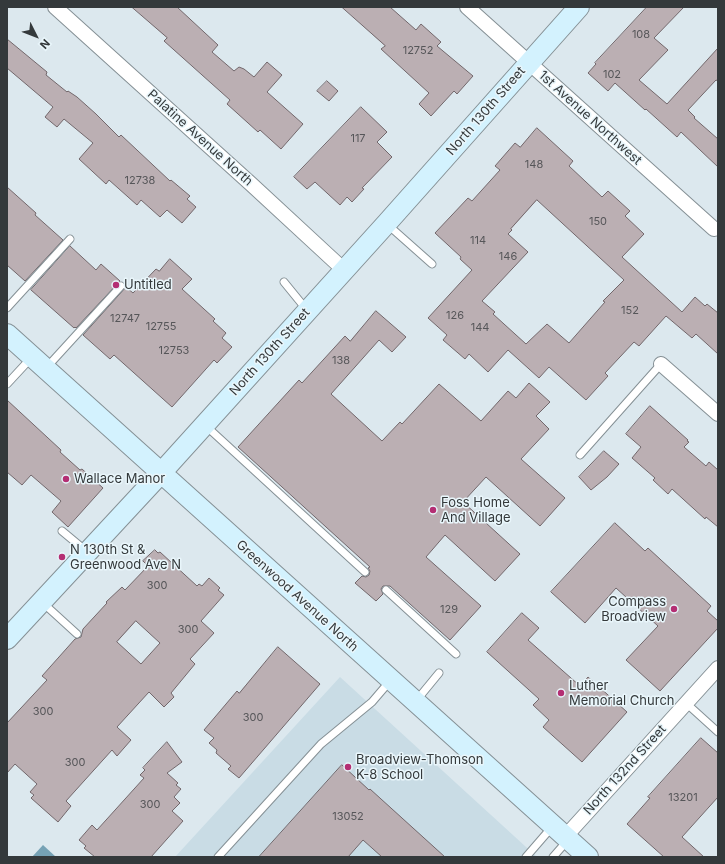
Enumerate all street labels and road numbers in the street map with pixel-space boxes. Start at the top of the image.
street label: North 130th Street [443,64,529,158]
street label: 1st Avenue Northwest [535,68,645,168]
street label: Palatine Avenue North [144,87,256,189]
street label: North 130th Street [227,305,313,399]
street label: Greenwood Avenue North [233,537,361,655]
street label: North 132nd Street [581,722,669,818]

